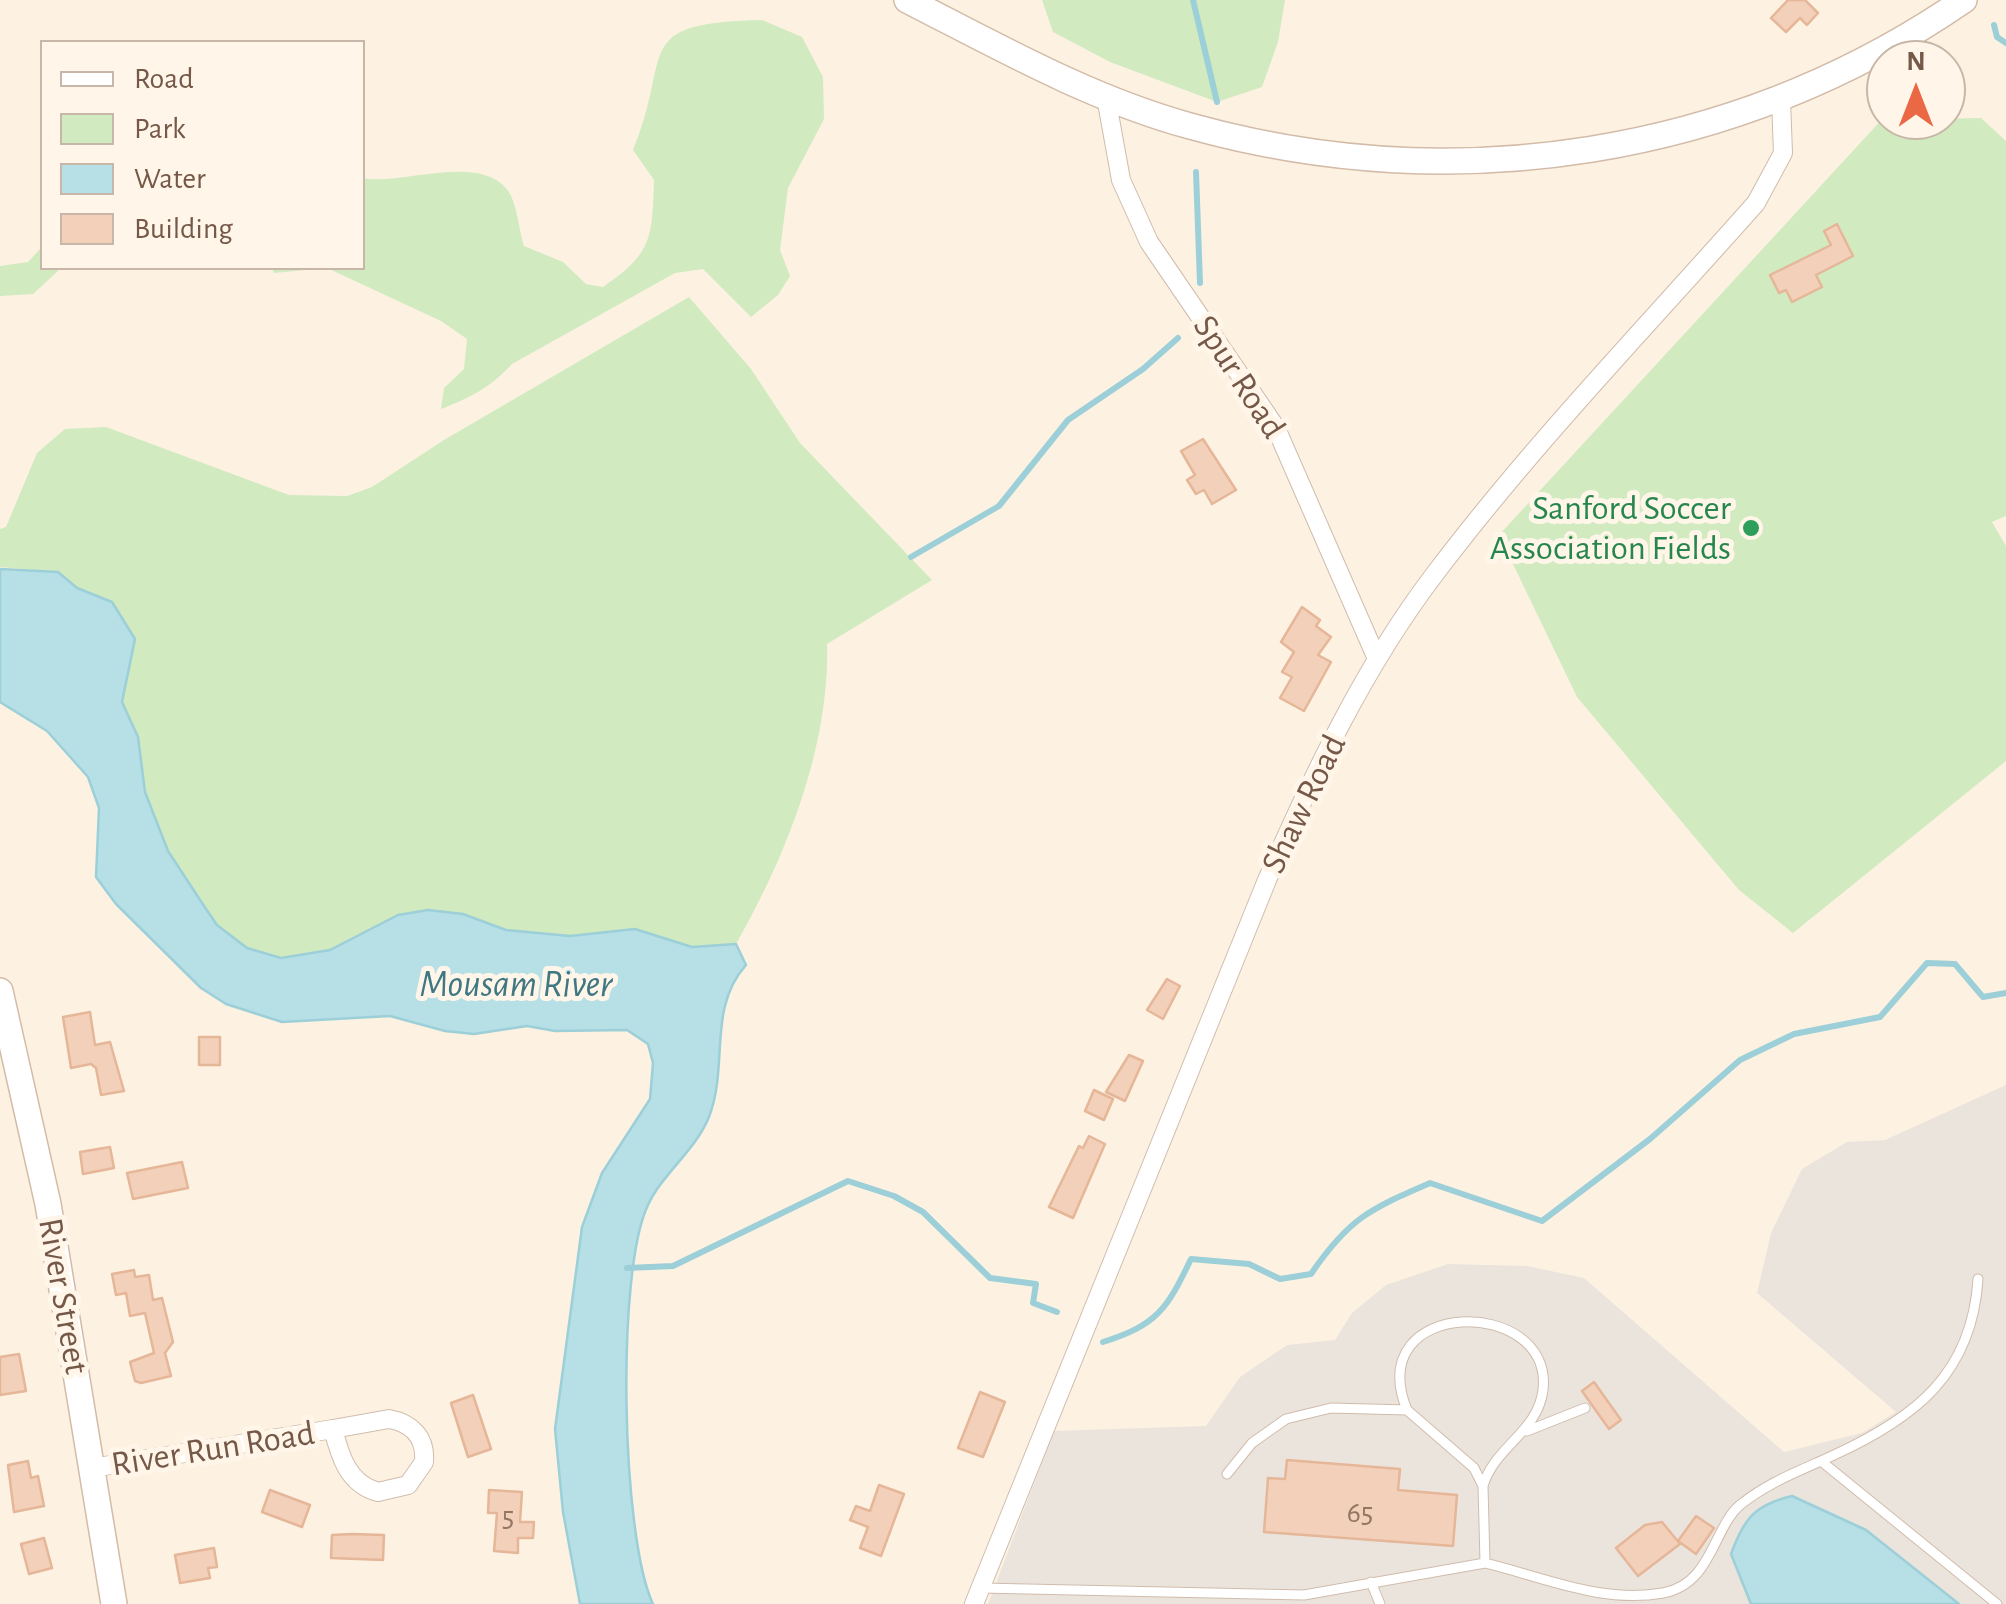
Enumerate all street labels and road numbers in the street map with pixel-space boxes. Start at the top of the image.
street label: Spur Road [1184,307,1294,447]
street label: Shaw Road [1252,728,1356,880]
street label: River Street [29,1215,97,1377]
street label: River Run Road [108,1412,318,1486]

